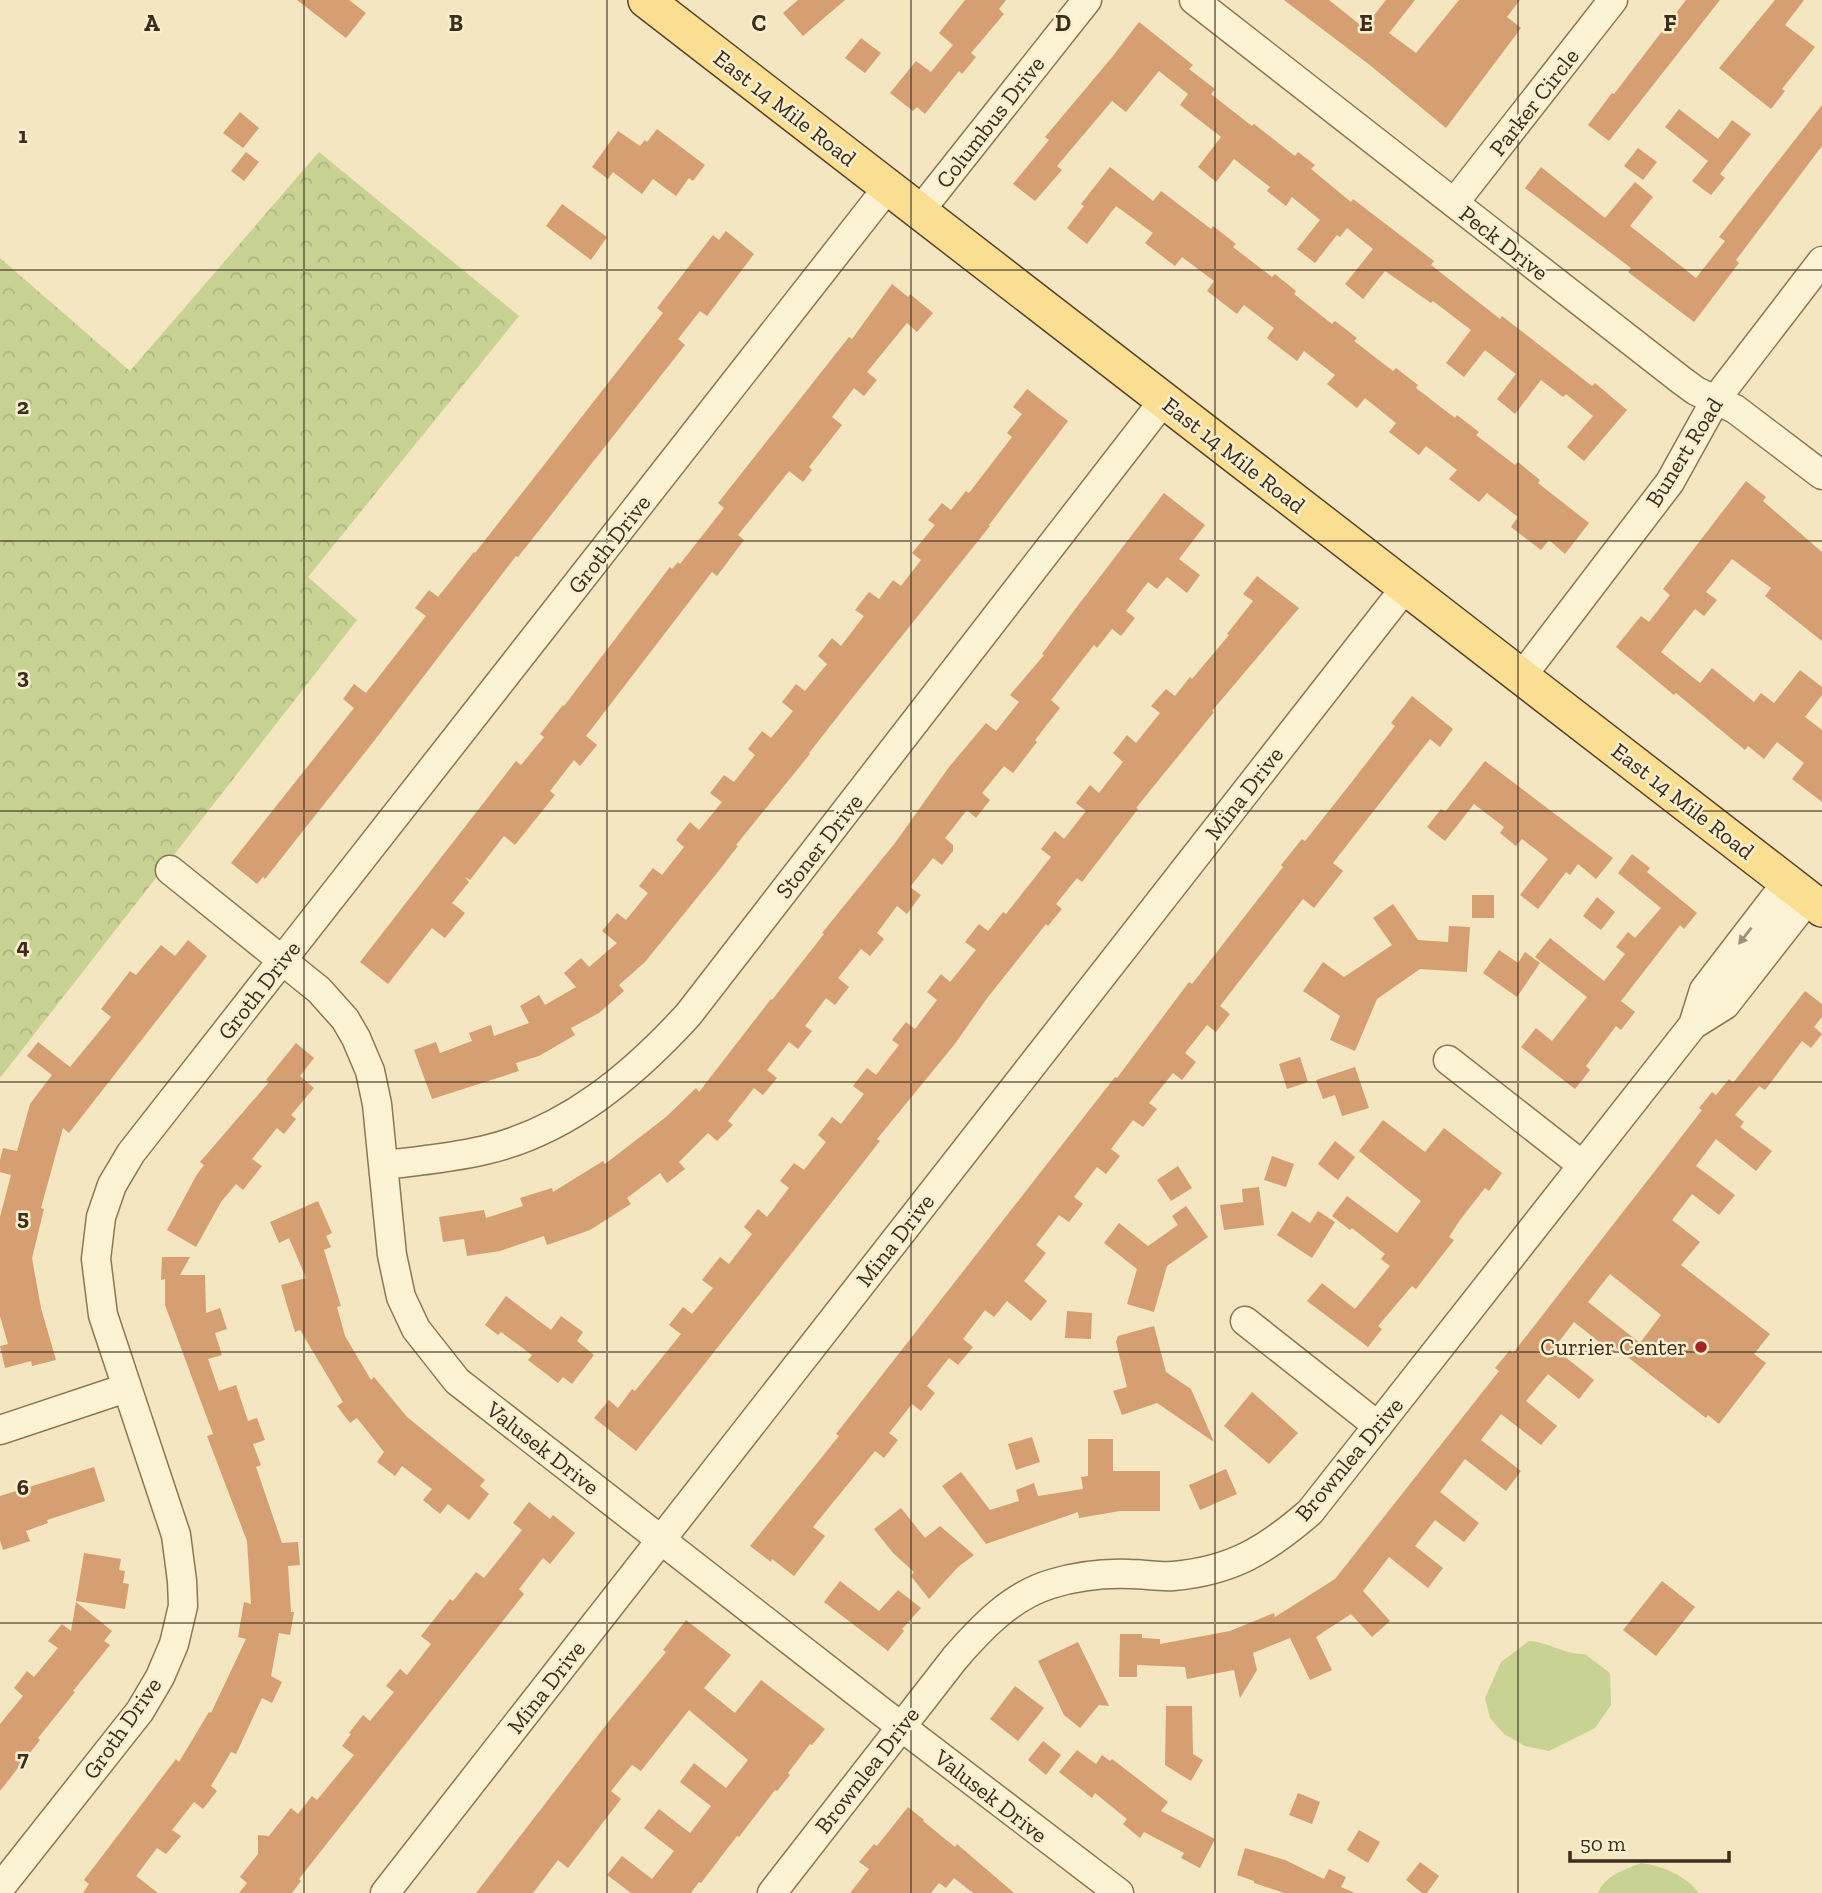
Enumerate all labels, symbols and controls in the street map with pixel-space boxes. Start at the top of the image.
text: A [144,9,160,37]
text: B [449,9,463,37]
text: C [752,9,766,37]
text: D [1055,9,1071,37]
text: E [1359,9,1373,37]
text: F [1663,9,1677,37]
street label: Parker Circle [1483,43,1585,161]
street label: East 14 Mile Road [708,44,862,173]
street label: Columbus Drive [930,50,1050,194]
text: 1 [18,121,28,149]
street label: Peck Drive [1454,200,1554,286]
street label: East 14 Mile Road [1157,391,1311,520]
text: 2 [17,392,29,420]
street label: Bunert Road [1639,392,1729,512]
street label: Groth Drive [562,489,656,599]
text: 3 [17,662,29,690]
street label: East 14 Mile Road [1606,737,1760,866]
street label: Mina Drive [1199,741,1289,845]
street label: Stoner Drive [769,788,869,904]
one-way arrow [1739,927,1753,945]
text: 4 [16,932,30,960]
street label: Groth Drive [212,935,306,1045]
street label: Mina Drive [850,1188,940,1292]
text: 5 [17,1203,29,1231]
place label: Currier Center [1540,1333,1687,1361]
marker: Currier Center [1693,1339,1709,1355]
street label: Brownlea Drive [1289,1391,1409,1527]
street label: Valusek Drive [480,1395,605,1501]
text: 6 [17,1473,29,1501]
street label: Mina Drive [501,1635,591,1739]
street label: Groth Drive [77,1672,167,1784]
street label: Brownlea Drive [809,1701,925,1839]
street label: Valusek Drive [928,1743,1053,1849]
text: 7 [17,1744,29,1772]
scale bar [1570,1820,1729,1864]
text: 50 m [1580,1831,1626,1856]

